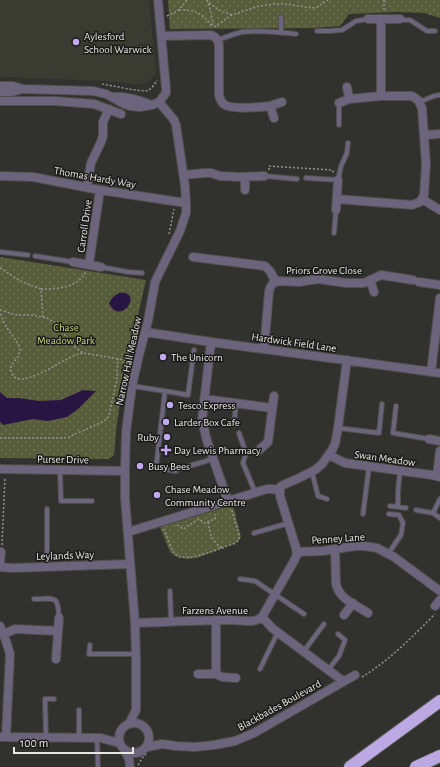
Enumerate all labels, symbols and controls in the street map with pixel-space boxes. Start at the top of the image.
place label: Aylesford School Warwick [84,31,151,55]
marker: Aylesford School Warwick [71,37,81,47]
street label: Thomas Hardy Way [53,165,137,190]
street label: Carroll Drive [75,199,94,253]
street label: Priors Grove Close [286,265,362,276]
street label: Narrow Hall Meadow [114,315,143,406]
park label: Chase Meadow Park [37,322,95,346]
street label: Hardwick Field Lane [251,331,337,354]
marker: The Unicorn [158,352,168,362]
place label: The Unicorn [171,352,223,363]
marker: Tesco Express [165,400,175,410]
place label: Tesco Express [178,400,236,411]
marker: Larder Box Cafe [161,417,171,427]
place label: Larder Box Cafe [174,417,240,428]
place label: Ruby [137,432,159,443]
marker: Ruby [162,432,172,442]
marker: Day Lewis Pharmacy [161,445,171,455]
place label: Day Lewis Pharmacy [174,445,261,456]
street label: Swan Meadow [354,449,417,468]
street label: Purser Drive [37,454,89,465]
marker: Busy Bees [135,461,145,471]
place label: Busy Bees [148,461,190,472]
place label: Chase Meadow Community Centre [165,484,246,508]
marker: Chase Meadow Community Centre [152,490,162,500]
street label: Penney Lane [311,531,365,546]
street label: Leylands Way [36,549,94,562]
street label: Farzens Avenue [182,605,248,616]
street label: Blackbades Boulevard [236,678,323,733]
scale bar [14,729,133,755]
text: 100 m [20,737,48,749]

